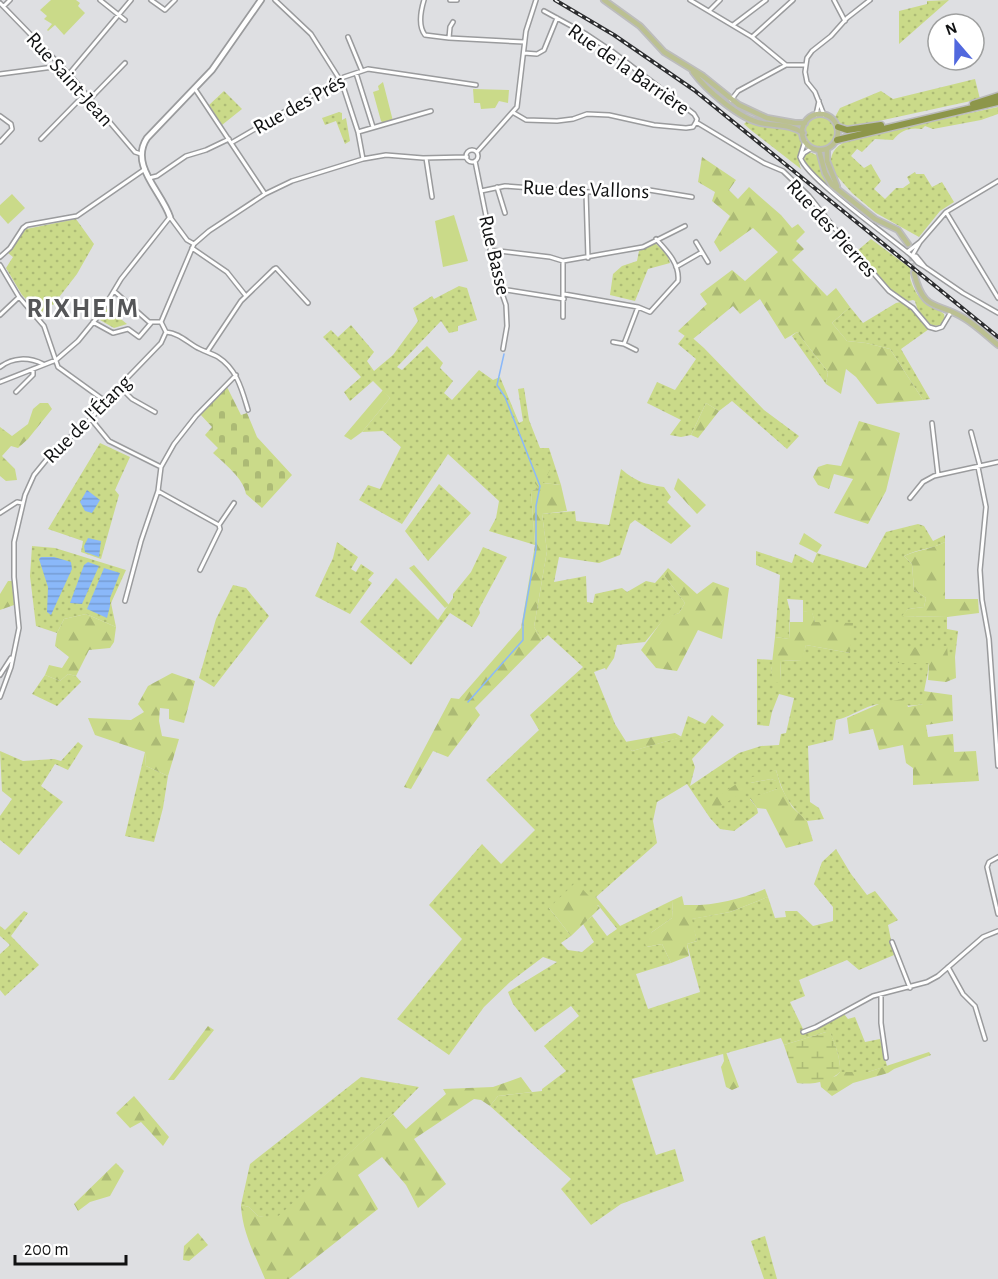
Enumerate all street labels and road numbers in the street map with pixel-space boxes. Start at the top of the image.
street label: Rue de la Barrière [564,20,693,119]
street label: Rue Saint-Jean [22,28,117,130]
street label: Rue des Prés [250,71,349,138]
street label: Rue des Pierres [782,175,881,281]
street label: Rue des Vallons [522,177,649,202]
street label: Rue Basse [475,213,514,297]
street label: Rue de l'Étang [38,369,136,467]

